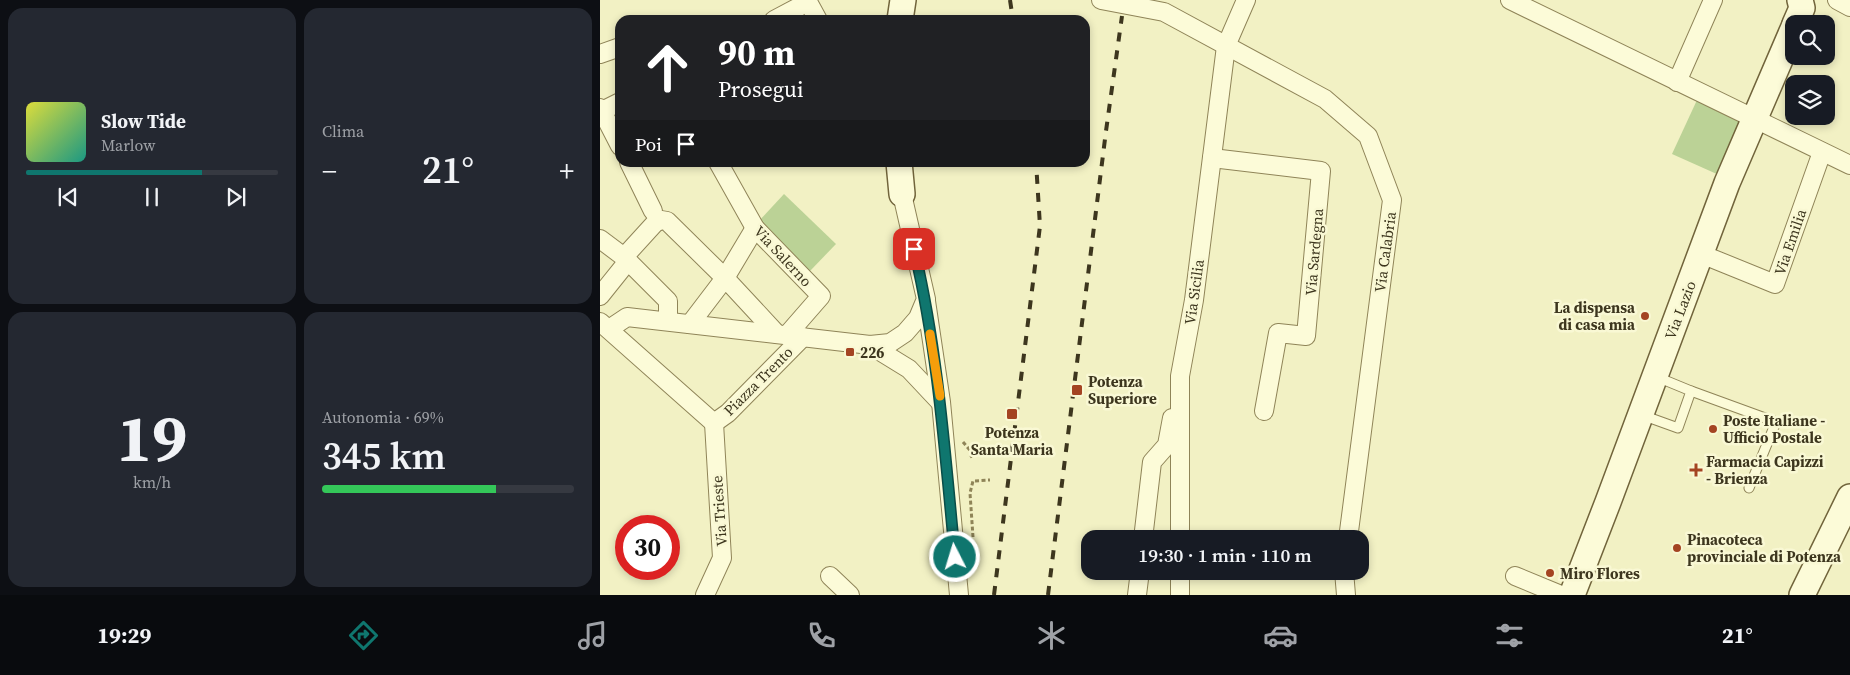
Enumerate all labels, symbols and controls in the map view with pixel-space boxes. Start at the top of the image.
map controls [1785,15,1835,125]
button: search [1785,15,1835,65]
text: 90 m [718,29,795,77]
icon: ahead [635,35,700,100]
text: Prosegui [718,74,803,104]
button: layers [1785,75,1835,125]
text: Slow Tide [101,108,186,134]
text: Clima [322,120,364,142]
icon: arrive [672,130,700,158]
text: Poi [635,131,662,157]
text: Marlow [101,134,156,156]
text: 21° [422,144,474,196]
text: − [322,152,337,190]
text: + [559,152,574,190]
icon: previous [54,183,82,211]
icon: pause [138,183,166,211]
icon: next [222,183,250,211]
street label: Via Emilia [1769,206,1811,278]
street label: Via Sardegna [1300,207,1328,296]
street label: Via Calabria [1369,210,1401,294]
street label: Via Salerno [749,221,817,291]
pin [893,228,935,270]
icon: arrive [900,235,928,263]
street label: Via Sicilia [1179,258,1209,326]
street label: Via Lazio [1659,278,1701,342]
place label: La dispensa di casa mia [1554,297,1636,335]
marker: La dispensa di casa mia [1639,310,1651,322]
street label: Piazza Trento [719,342,797,420]
place label: 226 [860,342,884,363]
marker: 226 [844,346,856,358]
place label: Potenza Superiore [1088,371,1157,409]
marker: Potenza Superiore [1070,383,1084,397]
text: 19 [117,394,187,483]
text: Autonomia · 69% [322,406,444,428]
marker: Potenza Santa Maria [1005,407,1019,421]
place label: Poste Italiane - Ufficio Postale [1723,410,1825,448]
place label: Potenza Santa Maria [971,422,1054,460]
marker: Poste Italiane - Ufficio Postale [1707,423,1719,435]
text: 345 km [322,430,446,482]
place label: Farmacia Capizzi - Brienza [1706,451,1824,489]
marker: Farmacia Capizzi - Brienza [1690,464,1702,476]
text: km/h [133,471,171,493]
street label: Via Trieste [706,474,732,547]
speed limit sign: 30 [615,515,680,580]
place label: Pinacoteca provinciale di Potenza [1687,529,1842,567]
position arrow [928,530,980,582]
text: 19:30 · 1 min · 110 m [1138,542,1312,568]
marker: Pinacoteca provinciale di Potenza [1671,542,1683,554]
place label: Miro Flores [1560,563,1640,584]
marker: Miro Flores [1544,567,1556,579]
icon: directions [346,618,381,653]
icon: music [575,618,610,653]
icon: phone [804,618,839,653]
icon: climate [1034,618,1069,653]
icon: car [1263,618,1298,653]
icon: filters [1492,618,1527,653]
text: 19:29 [97,620,151,650]
text: 21° [1722,620,1753,650]

